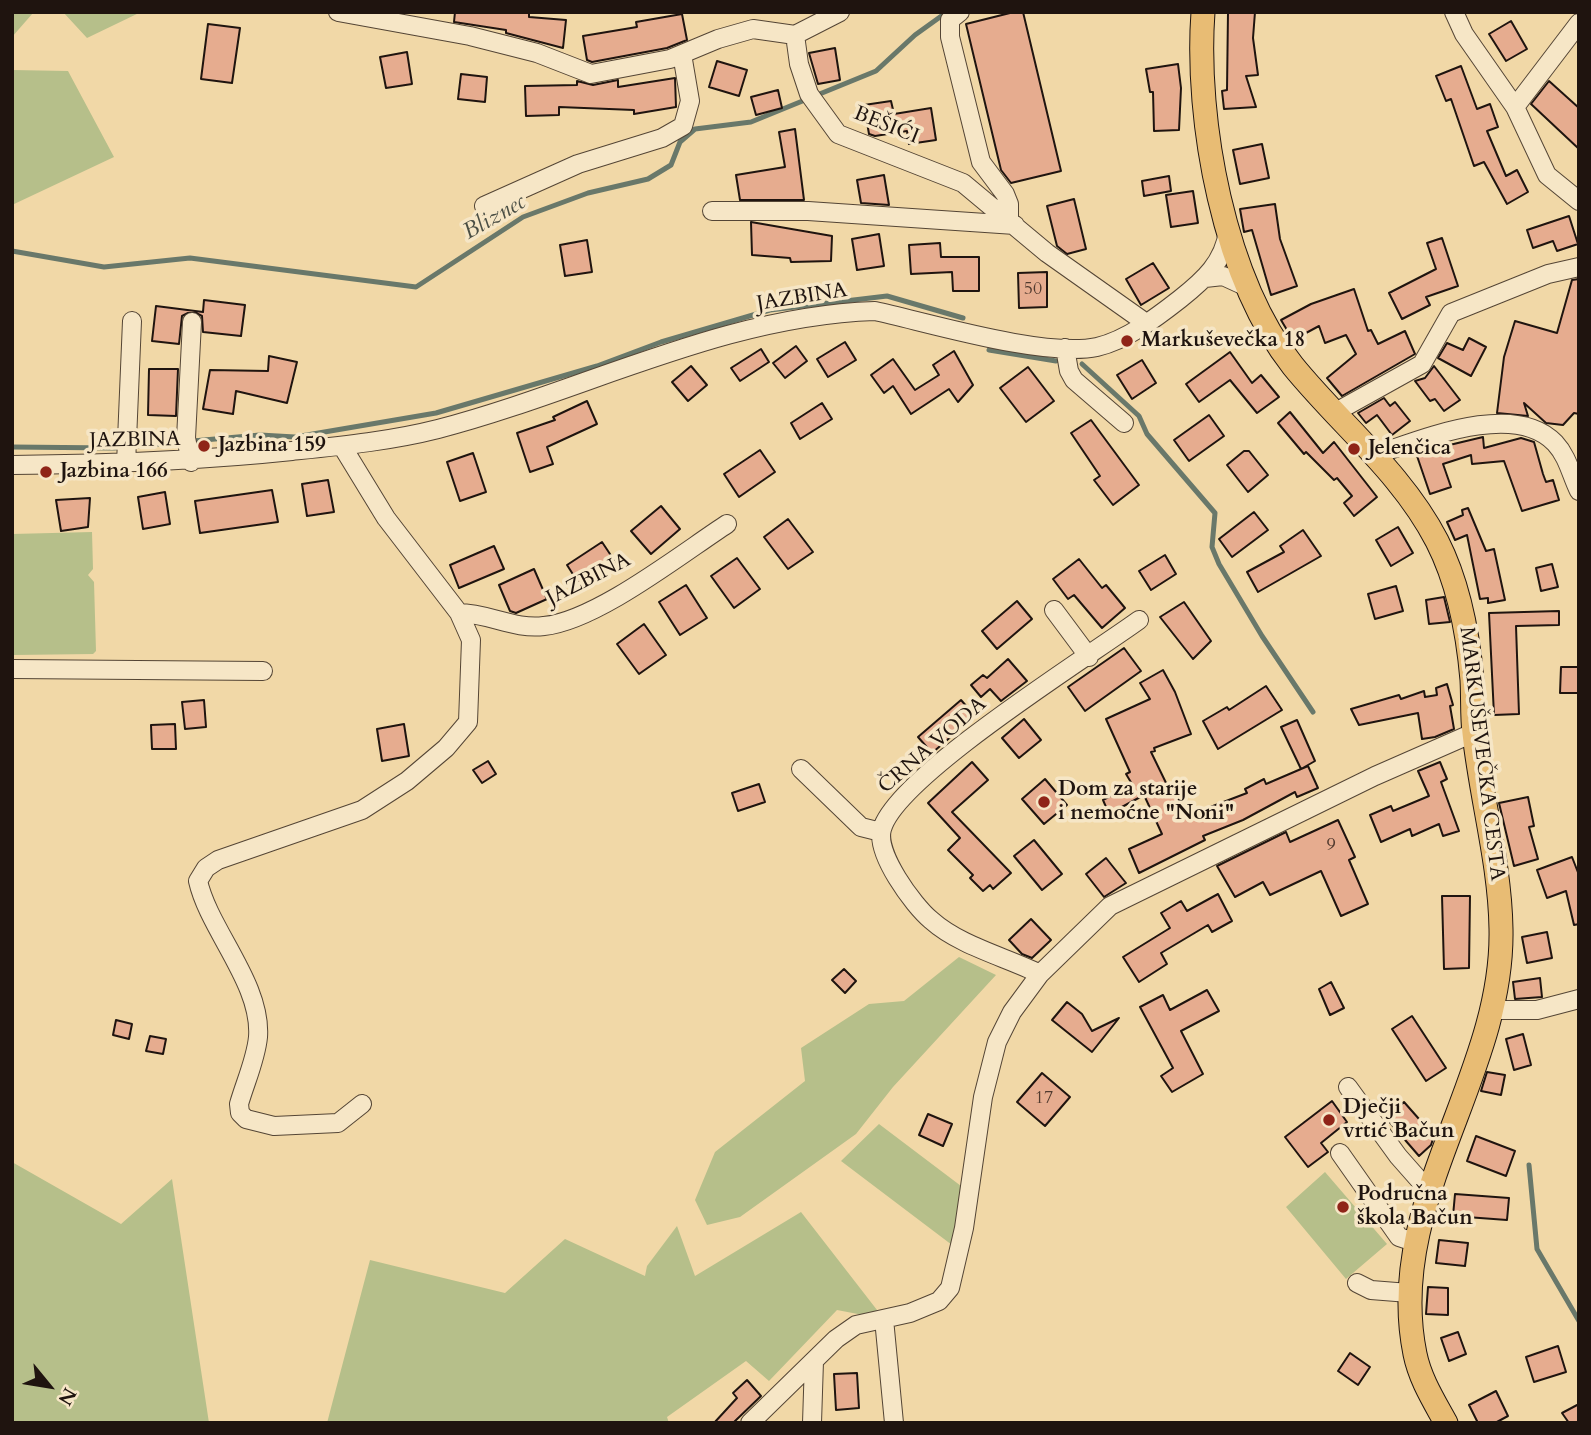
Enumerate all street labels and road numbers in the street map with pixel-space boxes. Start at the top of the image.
street label: BEŠIĆI [850,102,922,150]
street label: JAZBINA [755,278,849,318]
street label: JAZBINA [89,428,181,454]
street label: JAZBINA [543,548,635,612]
street label: MARKUŠEVEČKA CESTA [1453,625,1509,883]
street label: ČRNA VODA [874,692,992,800]

